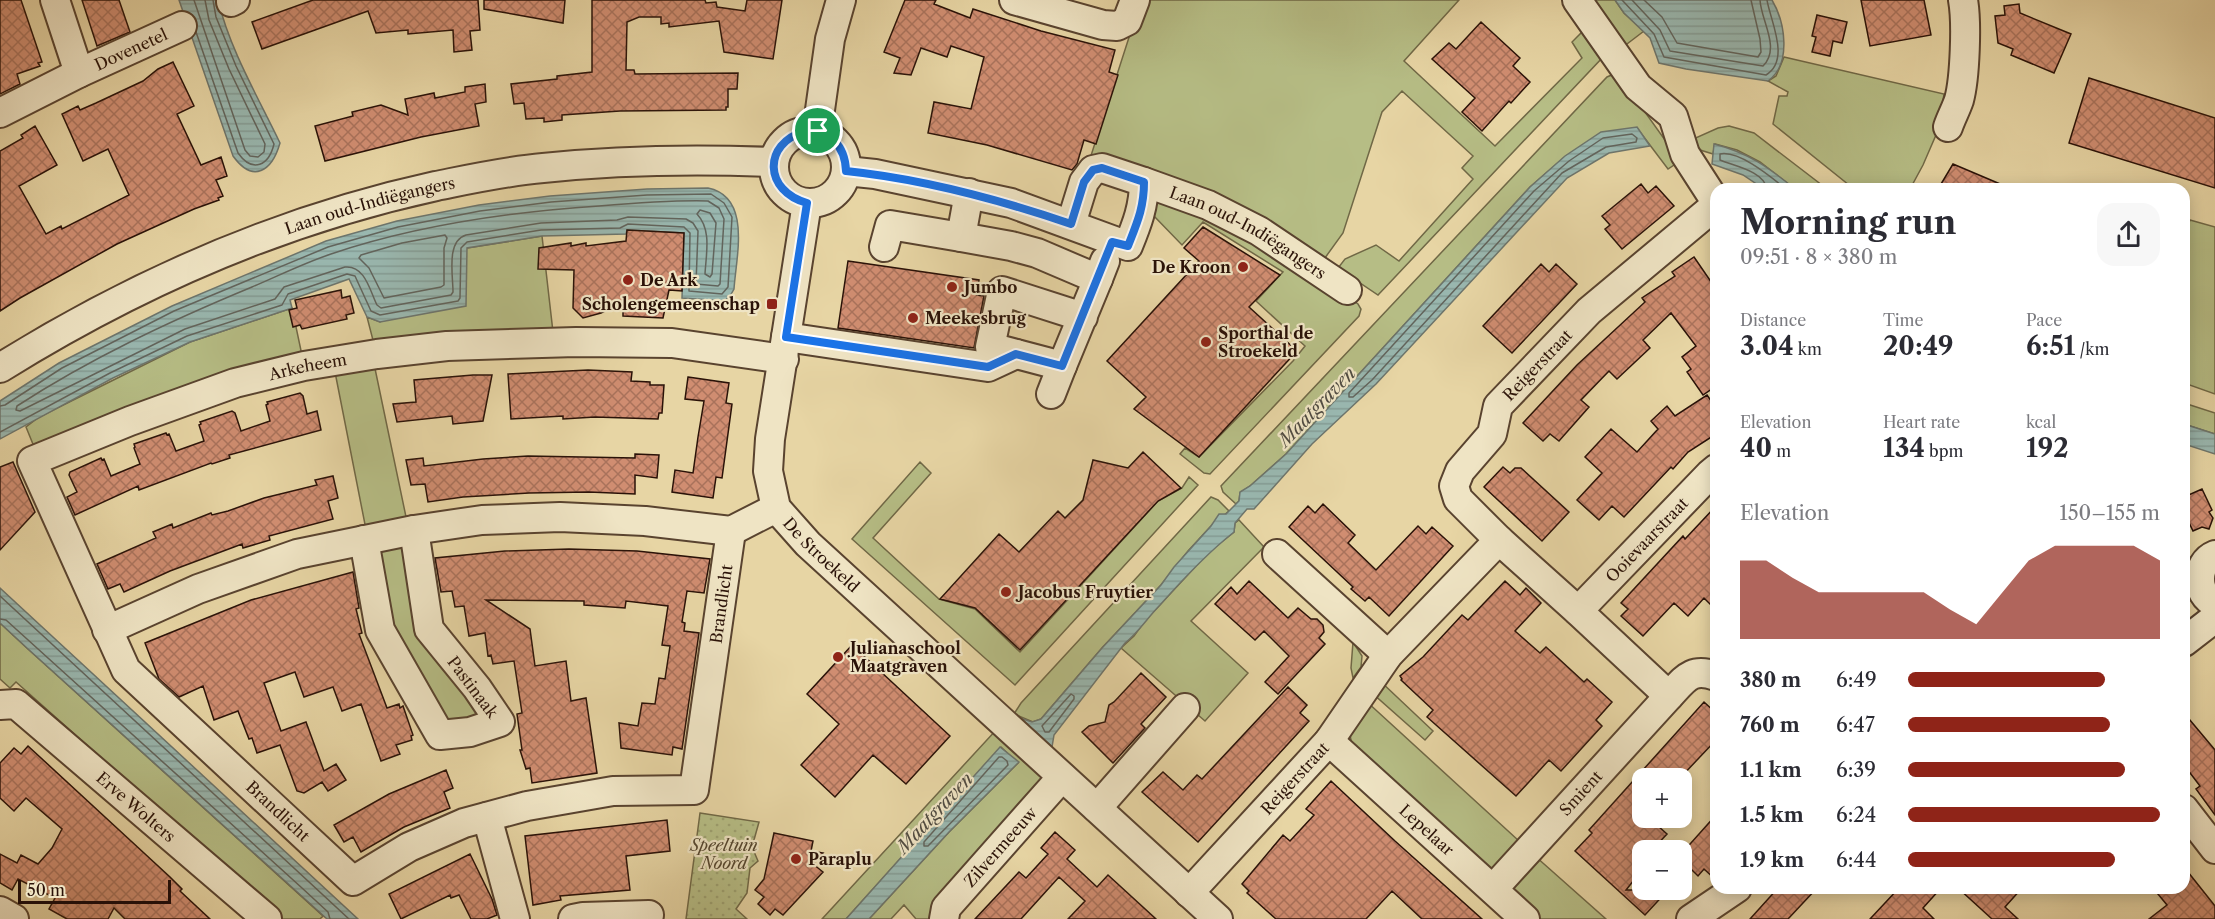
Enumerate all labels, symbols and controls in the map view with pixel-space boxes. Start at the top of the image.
street label: Dovenetel [91,24,171,75]
pin [792,105,843,156]
icon: arrive [801,114,834,147]
street label: Laan oud-Indiëgangers [282,172,457,238]
street label: Laan oud-Indiëgangers [1167,182,1330,283]
text: Morning run [1740,202,1956,243]
button: share [2097,203,2160,266]
text: 09:51 · 8 × 380 m [1740,245,1897,269]
place label: De Kroon [1152,257,1231,277]
marker: De Kroon [1236,260,1250,274]
place label: De Ark [640,270,698,290]
marker: De Ark [621,273,635,287]
place label: Jumbo [961,277,1017,297]
marker: Jumbo [945,280,959,294]
place label: Scholengemeenschap [582,294,760,314]
marker: Scholengemeenschap [765,297,779,311]
place label: Meekesbrug [925,308,1027,328]
text: Distance [1740,310,1806,330]
text: Time [1883,310,1923,330]
text: Pace [2026,310,2062,330]
marker: Meekesbrug [906,311,920,325]
place label: Sporthal de Stroekeld [1218,323,1314,361]
street label: Reigerstraat [1499,325,1576,405]
text: 3.04 [1740,330,1794,362]
text: 20:49 [1883,330,1954,362]
text: 6:51 [2026,330,2075,362]
marker: Sporthal de Stroekeld [1199,335,1213,349]
text: km [1794,339,1822,359]
text: /km [2075,339,2110,359]
street label: Arkeheem [266,349,348,385]
water label: Maatgraven [1272,363,1360,453]
text: Elevation [1740,412,1811,432]
text: Heart rate [1883,412,1960,432]
text: kcal [2026,412,2056,432]
text: 40 [1740,432,1772,464]
text: 134 [1883,432,1925,464]
text: 192 [2026,432,2069,464]
text: m [1772,441,1791,461]
text: bpm [1925,441,1963,461]
street label: Ooievaarstraat [1601,493,1692,586]
text: Elevation [1740,501,1829,525]
text: 150–155 m [2059,501,2160,525]
street label: De Stroekeld [779,513,864,596]
street label: Brandlicht [706,563,736,645]
place label: Jacobus Fruytier [1015,582,1153,602]
marker: Jacobus Fruytier [999,585,1013,599]
place label: Julianaschool Maatgraven [847,638,961,676]
marker: Julianaschool Maatgraven [831,650,845,664]
street label: Pastinaak [443,652,503,722]
text: 380 m [1740,668,1801,692]
text: 6:49 [1836,668,1877,692]
text: 760 m [1740,713,1800,737]
text: 6:47 [1836,713,1875,737]
street label: Reigerstraat [1256,738,1333,819]
text: 1.1 km [1740,758,1802,782]
text: 6:39 [1836,758,1876,782]
street label: Smient [1555,766,1606,820]
street label: Erve Wolters [92,767,180,846]
water label: Maatgraven [891,768,978,859]
map controls [1632,768,1692,900]
button: + [1632,768,1692,828]
street label: Brandlicht [242,777,314,846]
street label: Lepelaar [1395,800,1458,860]
street label: Zilvermeeuw [960,802,1041,891]
text: 1.5 km [1740,803,1804,827]
text: 6:24 [1836,803,1876,827]
park label: Speeltuin Noord [689,835,758,873]
button: − [1632,840,1692,900]
text: 1.9 km [1740,848,1804,872]
text: 6:44 [1836,848,1876,872]
place label: Paraplu [808,849,872,869]
marker: Paraplu [789,852,803,866]
scale bar [18,877,171,904]
text: 50 m [27,880,65,900]

